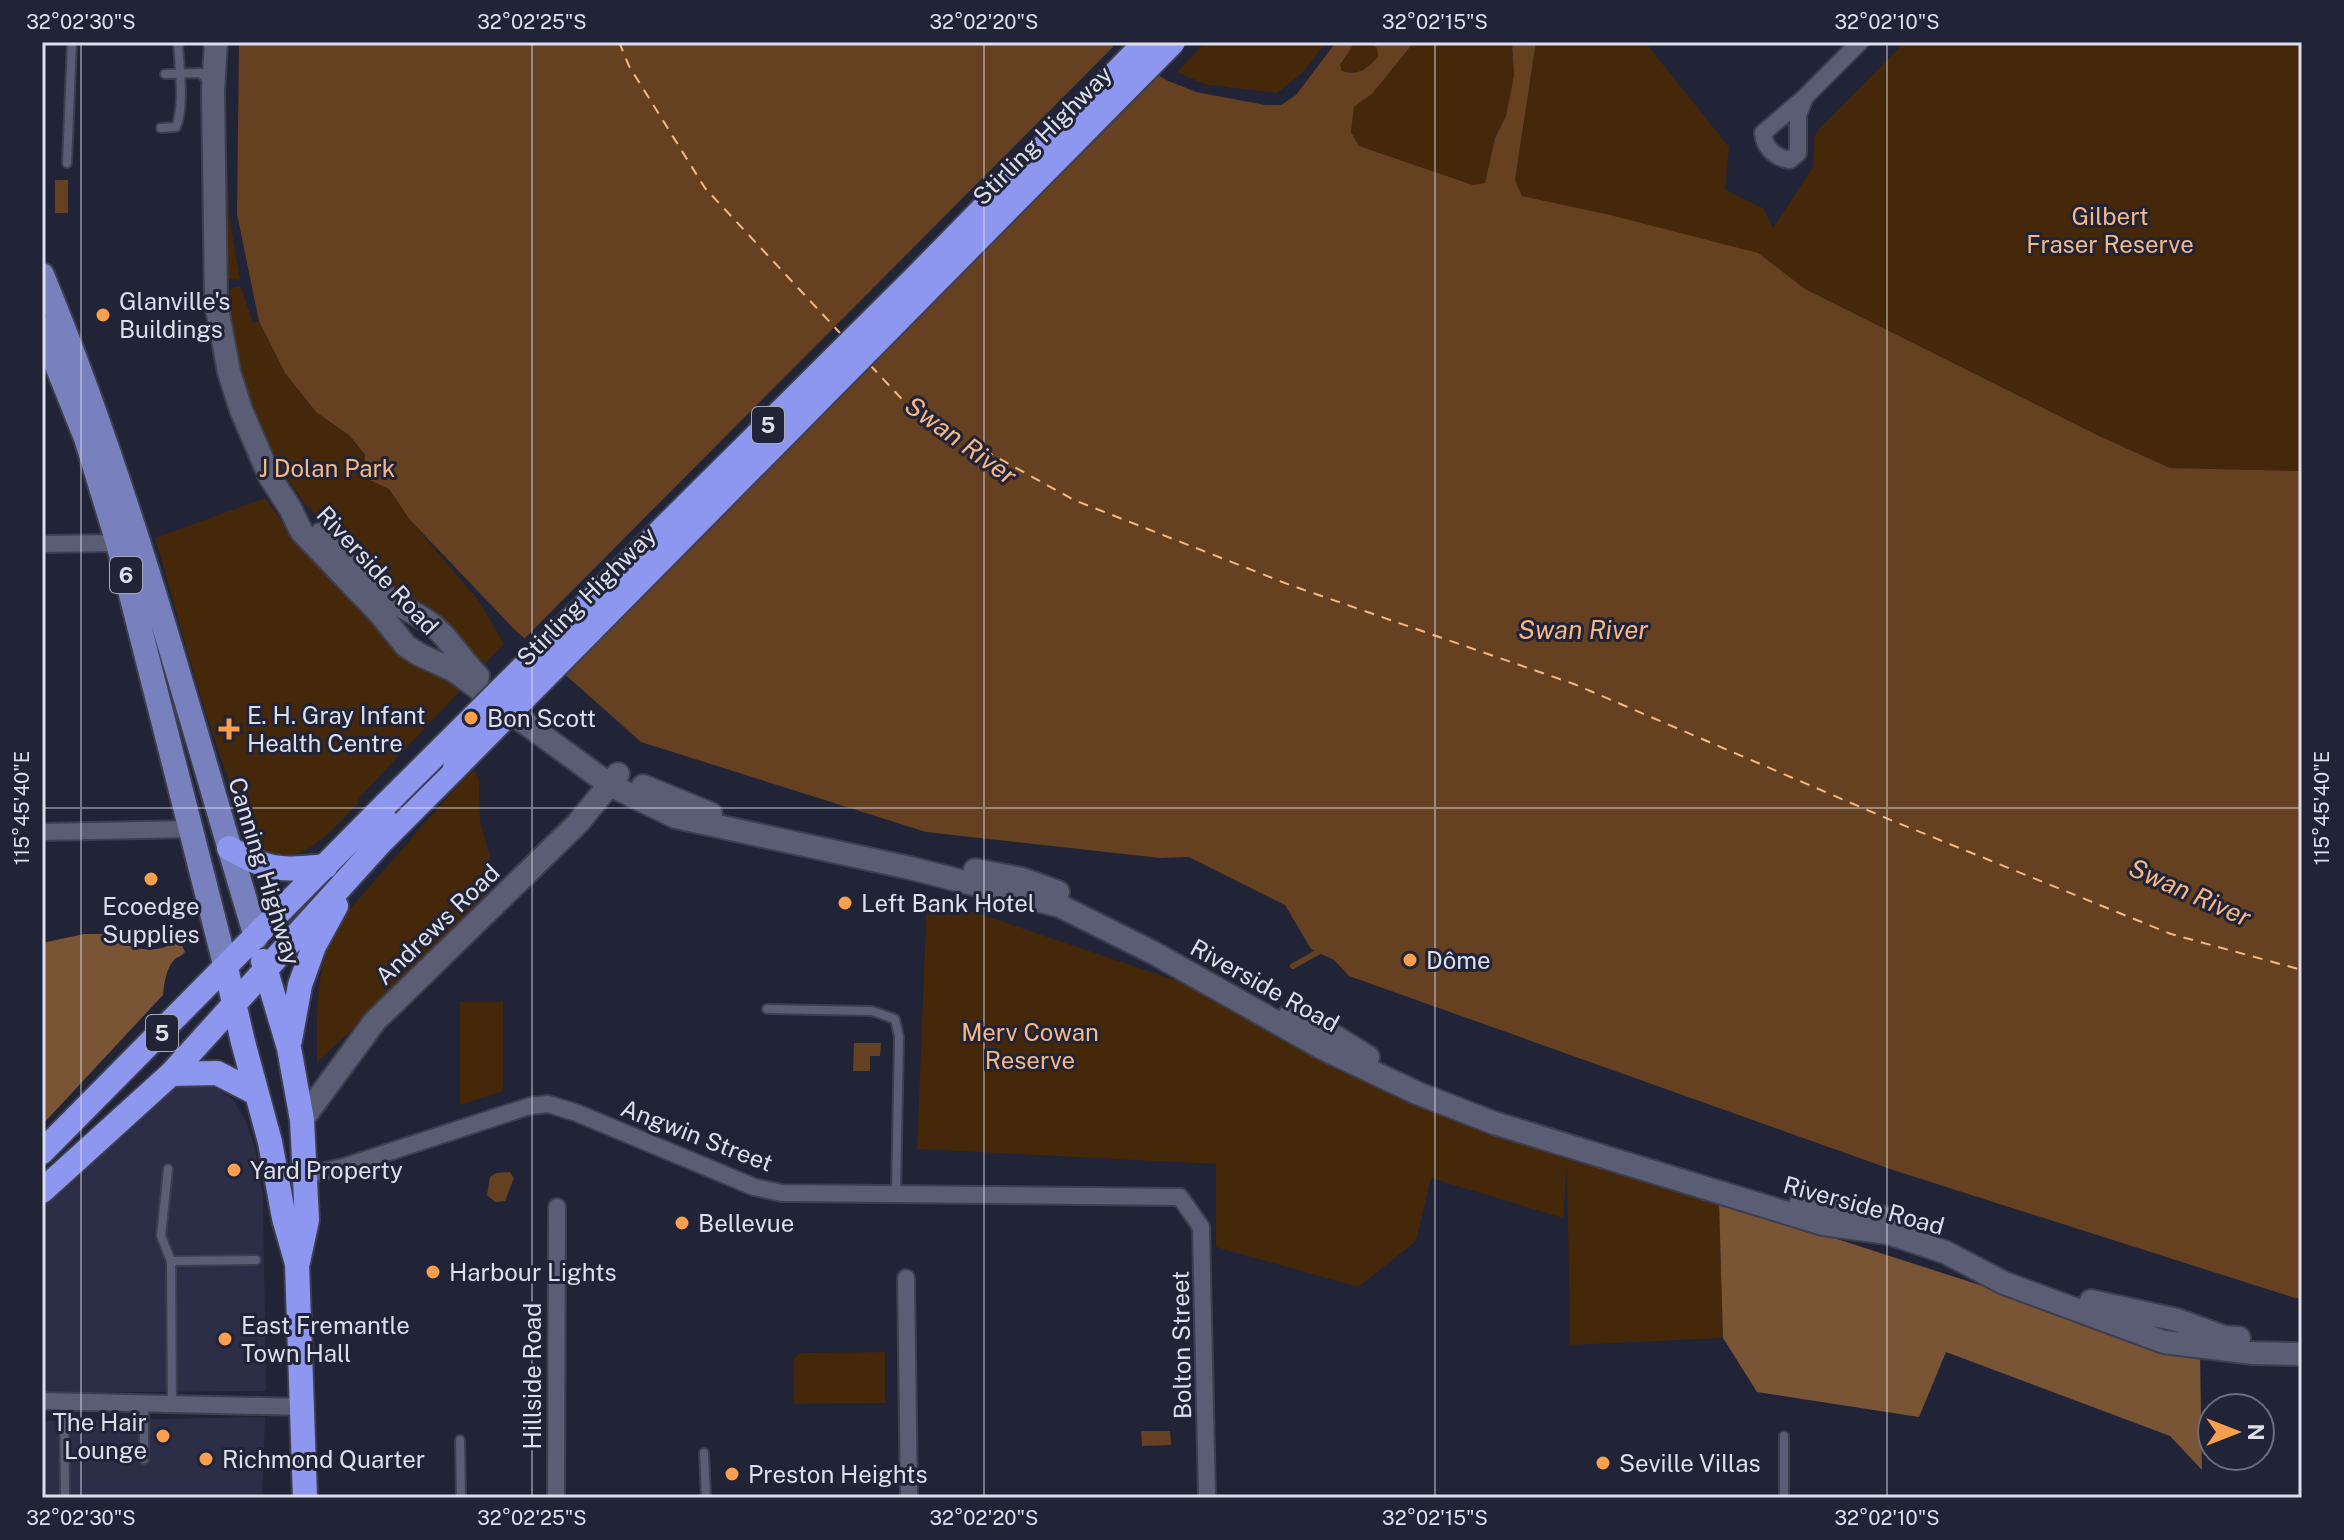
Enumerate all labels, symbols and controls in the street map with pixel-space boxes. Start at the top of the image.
text: 32°02'30"S [26,10,136,34]
text: 32°02'25"S [477,10,587,34]
text: 32°02'20"S [930,10,1038,34]
text: 32°02'15"S [1382,10,1488,34]
text: 32°02'10"S [1834,10,1940,34]
street label: Stirling Highway [967,60,1117,210]
park label: Gilbert Fraser Reserve [2026,202,2194,258]
place label: Glanville's Buildings [119,287,231,343]
marker: Glanville's Buildings [94,306,112,324]
water label: Swan River [899,389,1023,491]
road number: 5 [752,407,784,443]
park label: J Dolan Park [259,454,395,482]
street label: Riverside Road [311,500,445,640]
street label: Stirling Highway [511,521,661,671]
road number: 6 [110,557,142,593]
water label: Swan River [1518,614,1648,645]
place label: E. H. Gray Infant Health Centre [247,701,426,757]
place label: Bon Scott [487,704,596,732]
marker: Bon Scott [462,709,480,727]
marker: E. H. Gray Infant Health Centre [218,718,240,740]
text: 115°45'40"E [10,751,34,865]
text: 115°45'40"E [2310,751,2334,865]
street label: Canning Highway [223,774,307,968]
water label: Swan River [2124,851,2256,933]
street label: Andrews Road [369,858,505,990]
marker: Ecoedge Supplies [142,870,160,888]
place label: Left Bank Hotel [861,889,1035,917]
place label: Ecoedge Supplies [102,892,200,948]
marker: Left Bank Hotel [836,894,854,912]
street label: Riverside Road [1186,933,1344,1037]
place label: Dôme [1426,946,1491,974]
marker: Dôme [1401,951,1419,969]
road number: 5 [146,1015,178,1051]
park label: Merv Cowan Reserve [961,1018,1099,1074]
street label: Angwin Street [617,1093,777,1177]
place label: Yard Property [250,1156,403,1184]
marker: Yard Property [225,1161,243,1179]
street label: Riverside Road [1781,1170,1947,1240]
place label: Bellevue [698,1209,794,1237]
marker: Bellevue [673,1214,691,1232]
place label: Harbour Lights [449,1258,617,1286]
marker: Harbour Lights [424,1263,442,1281]
street label: Bolton Street [1166,1271,1196,1419]
street label: Hillside Road [518,1303,546,1449]
place label: East Fremantle Town Hall [241,1311,410,1367]
marker: East Fremantle Town Hall [216,1330,234,1348]
north arrow [2196,1392,2276,1472]
place label: The Hair Lounge [53,1408,147,1464]
text: N [2243,1423,2269,1441]
marker: The Hair Lounge [154,1427,172,1445]
place label: Richmond Quarter [222,1445,425,1473]
place label: Seville Villas [1619,1449,1761,1477]
marker: Richmond Quarter [197,1450,215,1468]
marker: Seville Villas [1594,1454,1612,1472]
place label: Preston Heights [748,1460,928,1488]
marker: Preston Heights [723,1465,741,1483]
text: 32°02'30"S [26,1506,136,1530]
text: 32°02'25"S [477,1506,587,1530]
text: 32°02'20"S [930,1506,1038,1530]
text: 32°02'15"S [1382,1506,1488,1530]
text: 32°02'10"S [1834,1506,1940,1530]

